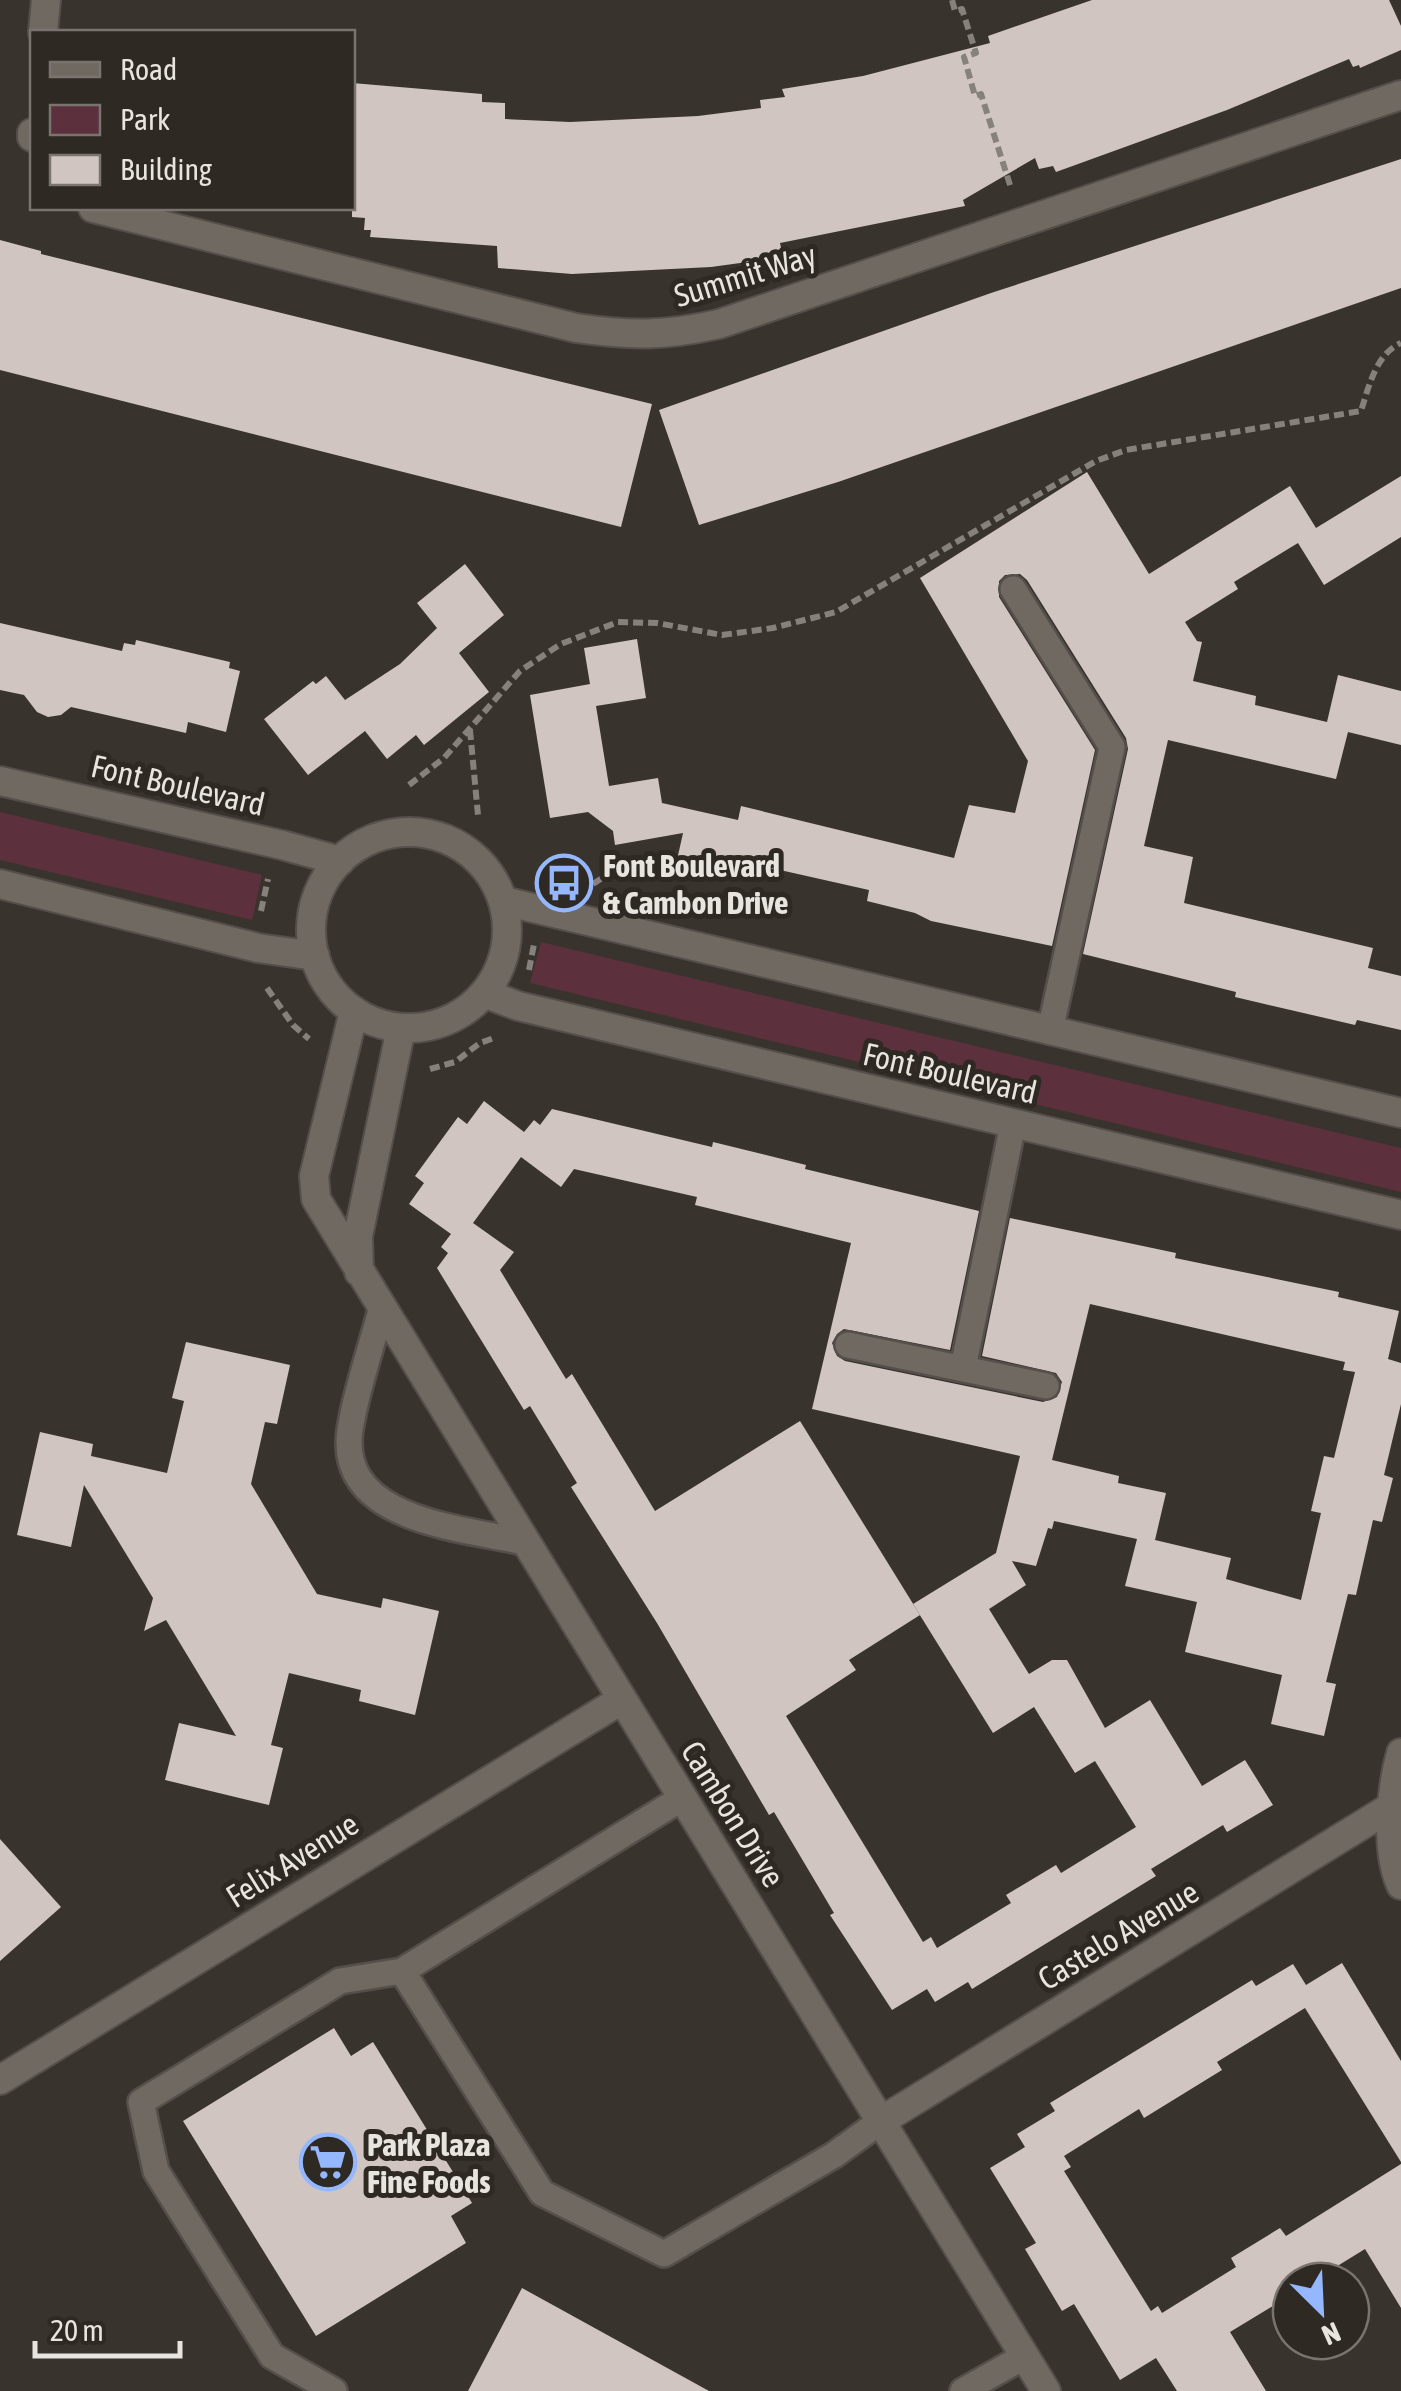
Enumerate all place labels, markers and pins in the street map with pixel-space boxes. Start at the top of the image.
place label: Font Boulevard & Cambon Drive [603,847,789,921]
bus stop icon: Font Boulevard & Cambon Drive [534,853,594,913]
place label: Park Plaza Fine Foods [367,2126,491,2200]
supermarket icon: Park Plaza Fine Foods [298,2132,358,2192]

